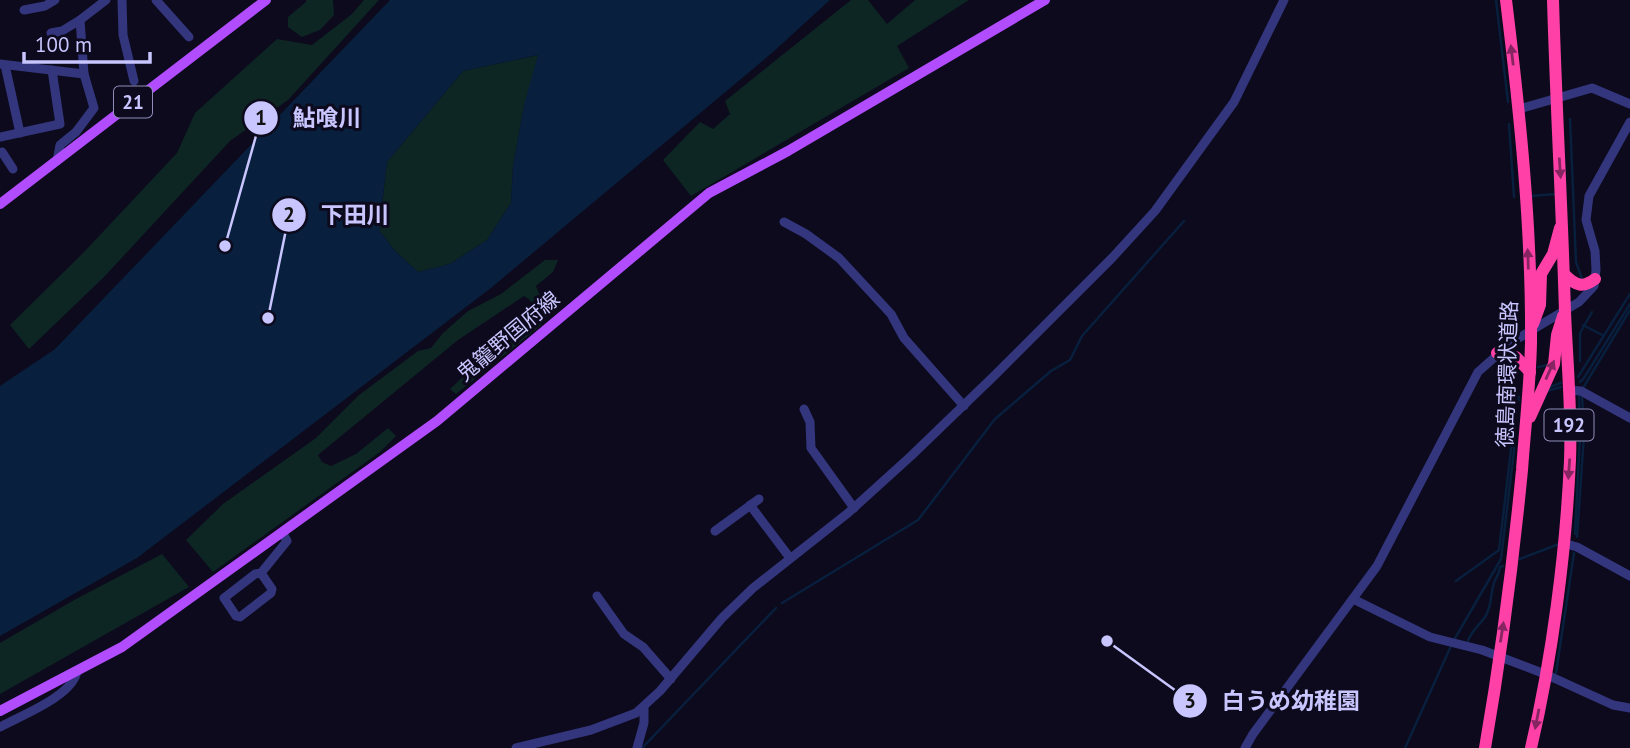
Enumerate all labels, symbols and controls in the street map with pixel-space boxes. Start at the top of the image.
scale bar [24,21,150,65]
text: 100 m [35,31,92,58]
one-way arrow [1507,43,1518,65]
road number: 21 [114,86,152,118]
callout: 鮎喰川 [243,96,375,140]
text: 鮎喰川 [293,103,362,132]
text: 1 [255,104,267,131]
one-way arrow [1555,157,1566,179]
callout: 下田川 [271,193,403,237]
text: 下田川 [321,200,390,229]
text: 2 [283,201,295,228]
one-way arrow [1522,248,1534,270]
street label: 鬼籠野国府線 [451,285,565,387]
street label: 徳島南環状道路 [1491,300,1523,448]
one-way arrow [1545,359,1556,380]
road number: 192 [1544,410,1594,440]
one-way arrow [1563,458,1574,480]
one-way arrow [1497,621,1508,643]
callout: 白うめ幼稚園 [1173,679,1374,723]
text: 白うめ幼稚園 [1222,686,1360,715]
text: 3 [1184,687,1196,714]
one-way arrow [1531,708,1542,730]

